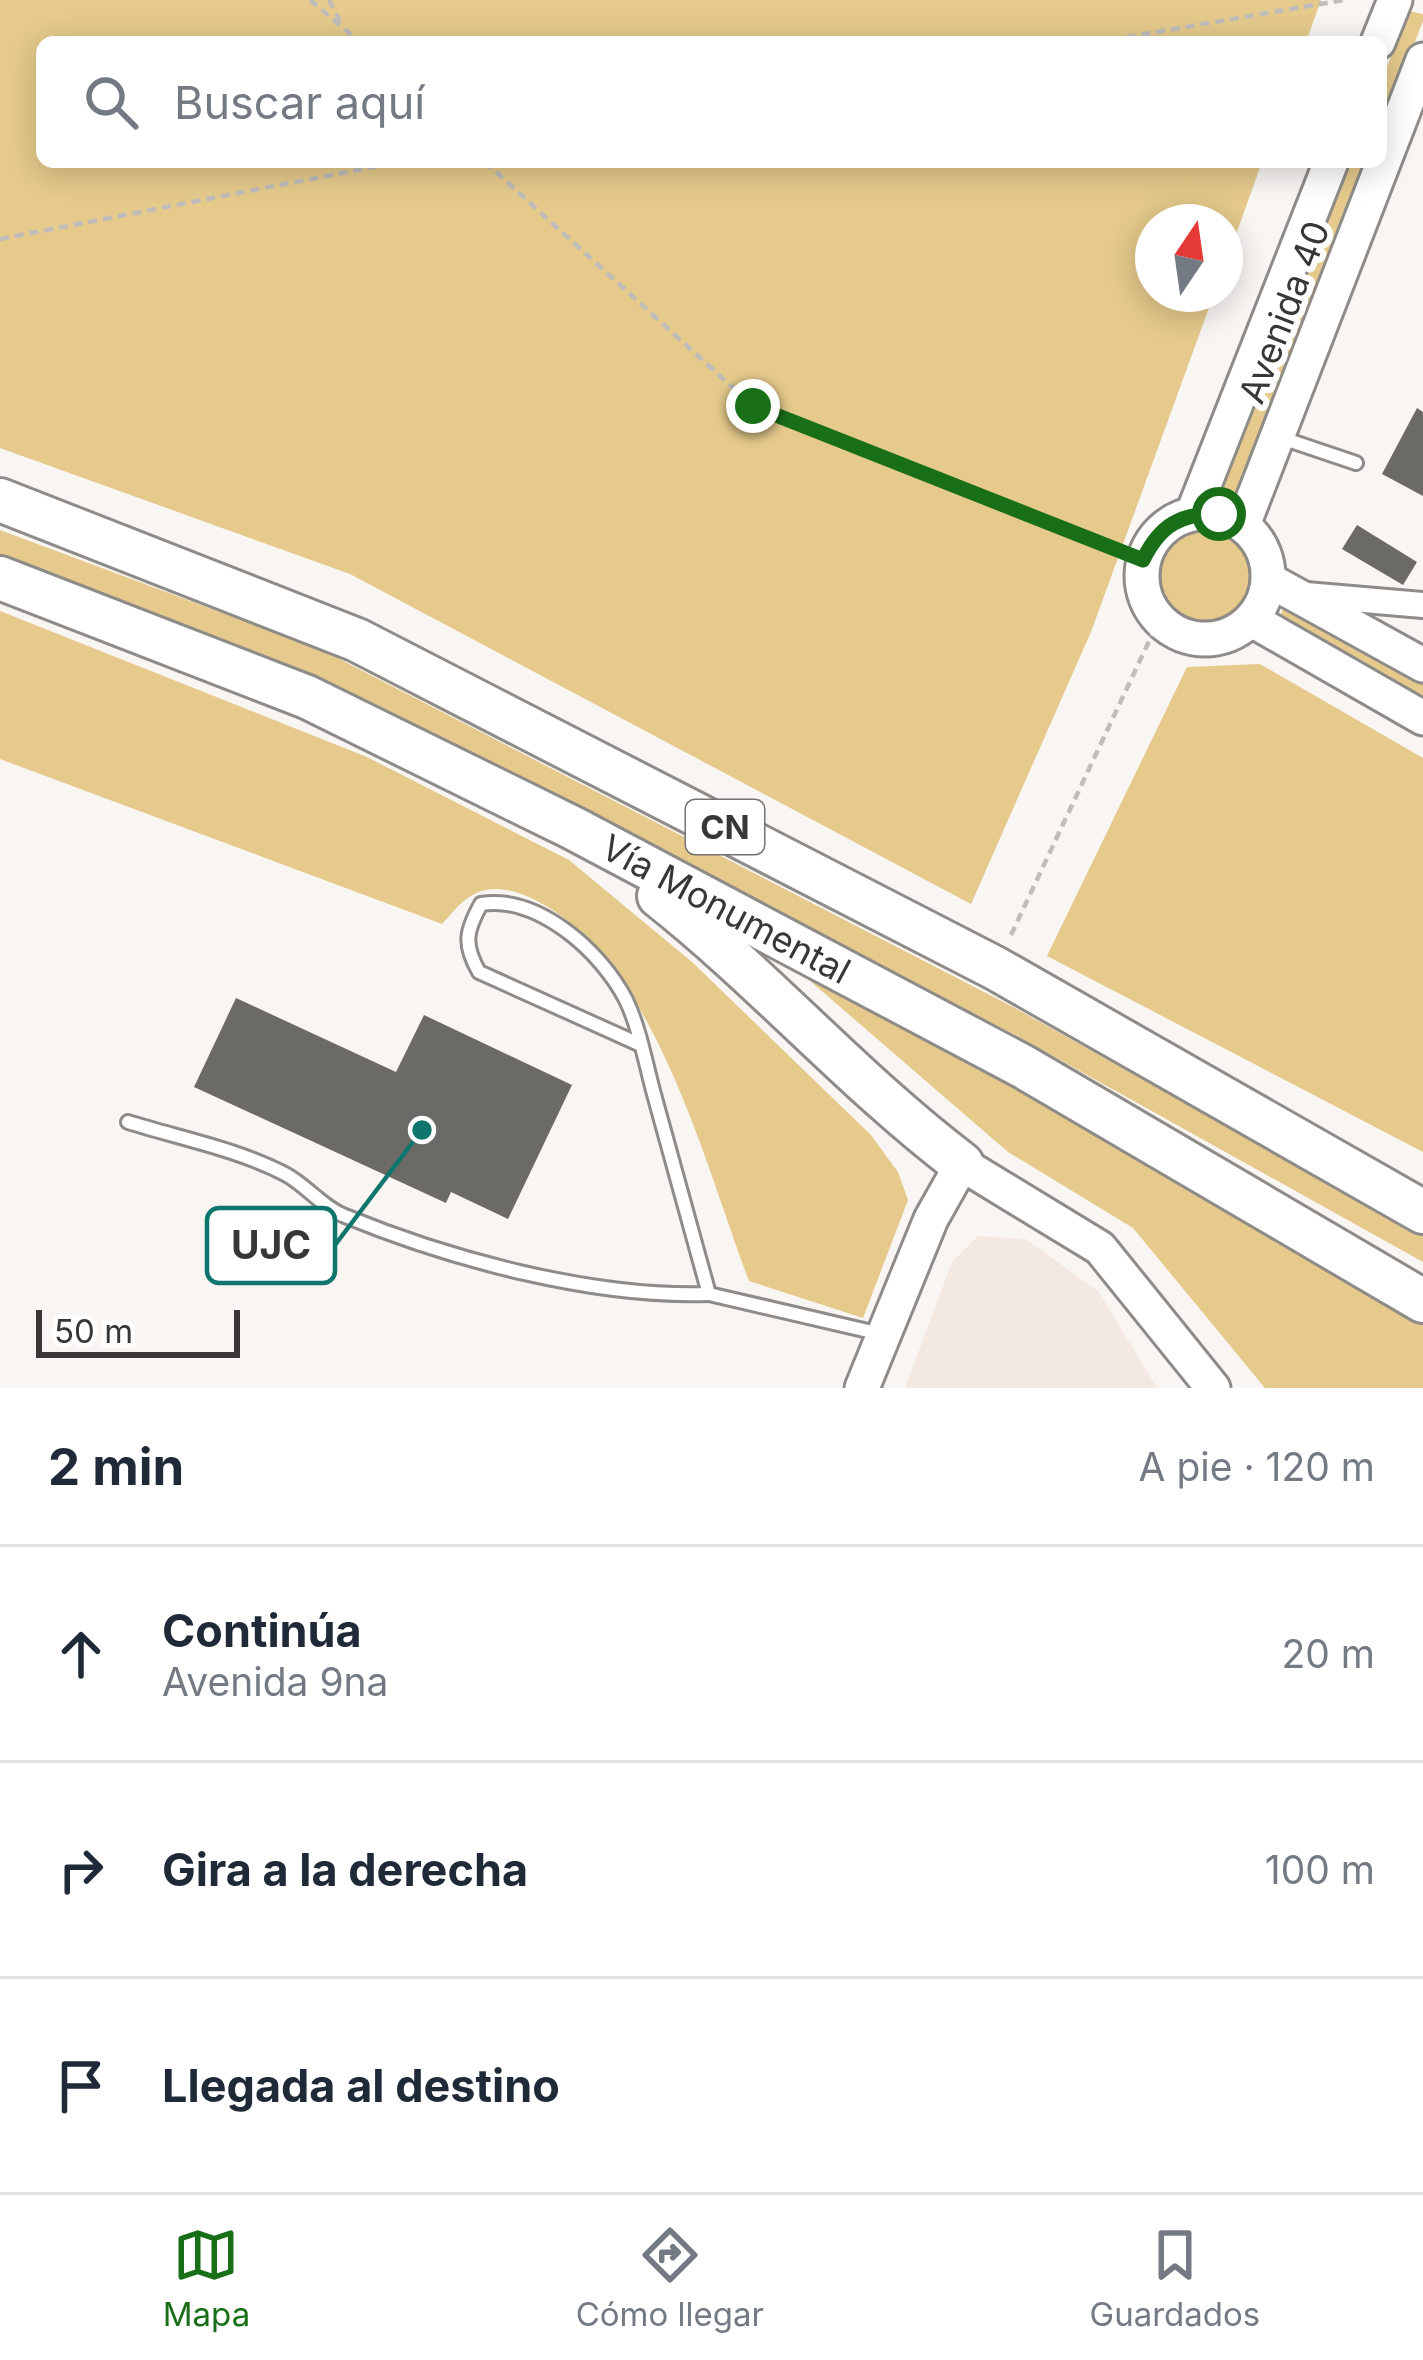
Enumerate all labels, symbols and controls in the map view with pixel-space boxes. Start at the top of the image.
search box [36,36,1387,168]
icon: search [78,69,144,135]
text: Buscar aquí [174,75,425,130]
north arrow [1135,204,1243,312]
street label: Avenida 40 [1229,215,1339,409]
route end [726,379,780,433]
route start [1192,487,1246,541]
road number: CN [686,800,764,854]
street label: Vía Monumental [594,825,858,993]
callout: UJC [207,1208,335,1283]
text: UJC [231,1221,311,1268]
scale bar [36,1304,240,1357]
text: 50 m [54,1311,133,1351]
text: 2 min [48,1436,184,1497]
text: A pie · 120 m [1139,1443,1375,1490]
text: Continúa [162,1603,362,1658]
icon: ahead [48,1621,114,1687]
text: 20 m [1281,1630,1375,1677]
text: Avenida 9na [162,1658,389,1705]
icon: right [48,1837,114,1903]
text: Gira a la derecha [162,1842,528,1897]
text: 100 m [1265,1846,1375,1893]
icon: arrive [48,2053,114,2119]
text: Llegada al destino [162,2058,560,2113]
tab: Mapa [163,2222,250,2334]
tab: Cómo llegar [576,2222,764,2334]
tab: Guardados [1090,2222,1260,2334]

